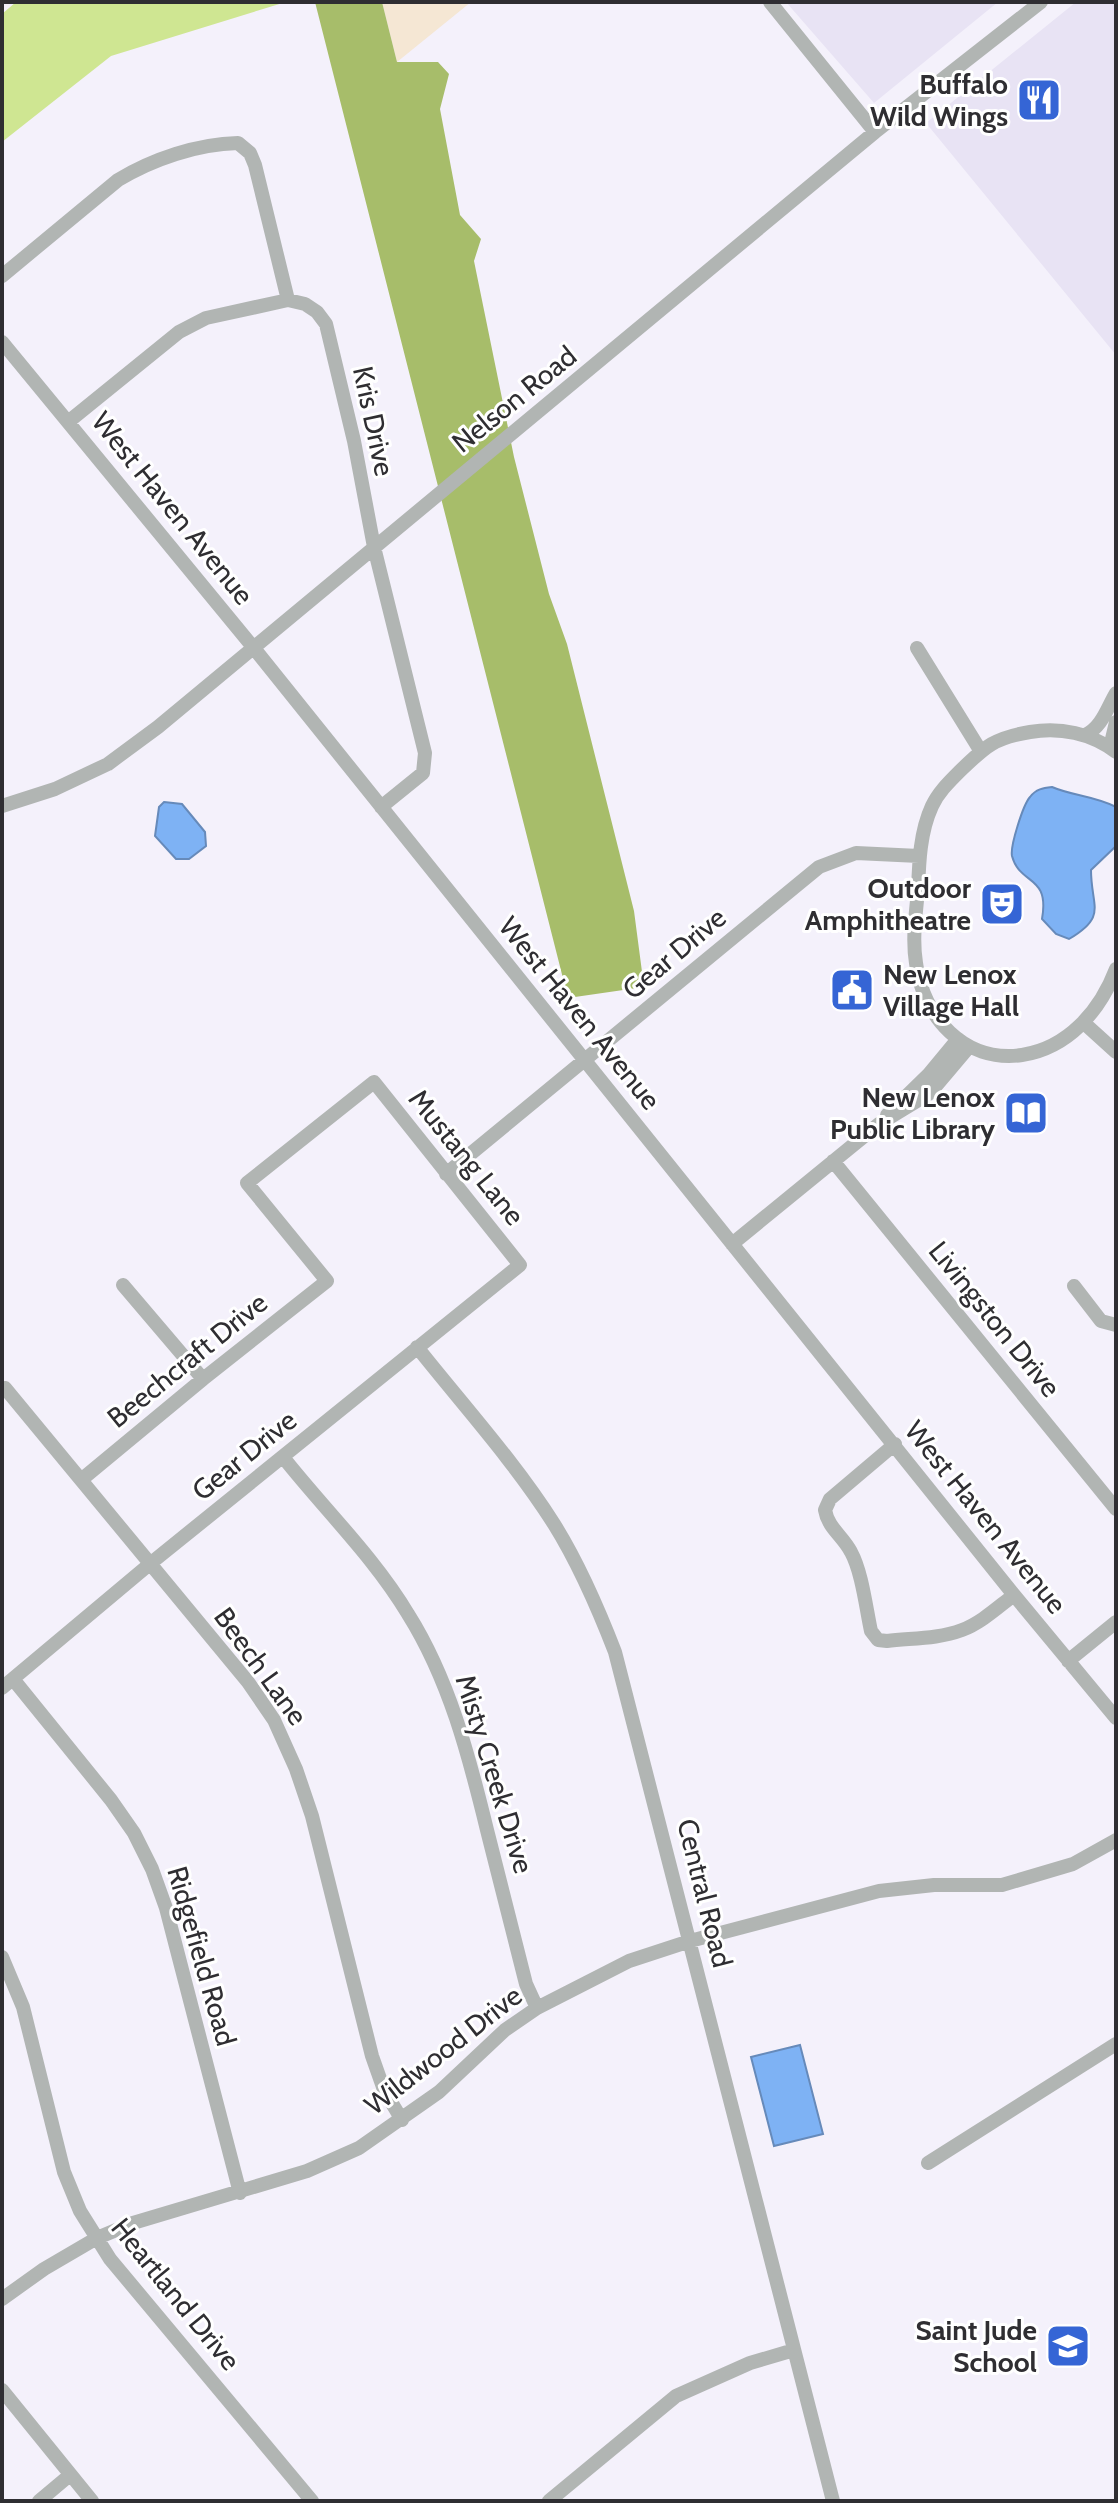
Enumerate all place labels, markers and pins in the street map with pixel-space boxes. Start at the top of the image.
place label: Buffalo Wild Wings [870,67,1008,133]
restaurant icon: Buffalo Wild Wings [1015,76,1063,124]
place label: Outdoor Amphitheatre [805,871,972,937]
theatre icon: Outdoor Amphitheatre [978,880,1026,928]
place label: New Lenox Village Hall [883,957,1019,1023]
public building icon: New Lenox Village Hall [828,966,876,1014]
place label: New Lenox Public Library [830,1080,995,1146]
library icon: New Lenox Public Library [1002,1089,1050,1137]
place label: Saint Jude School [915,2313,1037,2379]
school or university icon: Saint Jude School [1044,2322,1092,2370]

